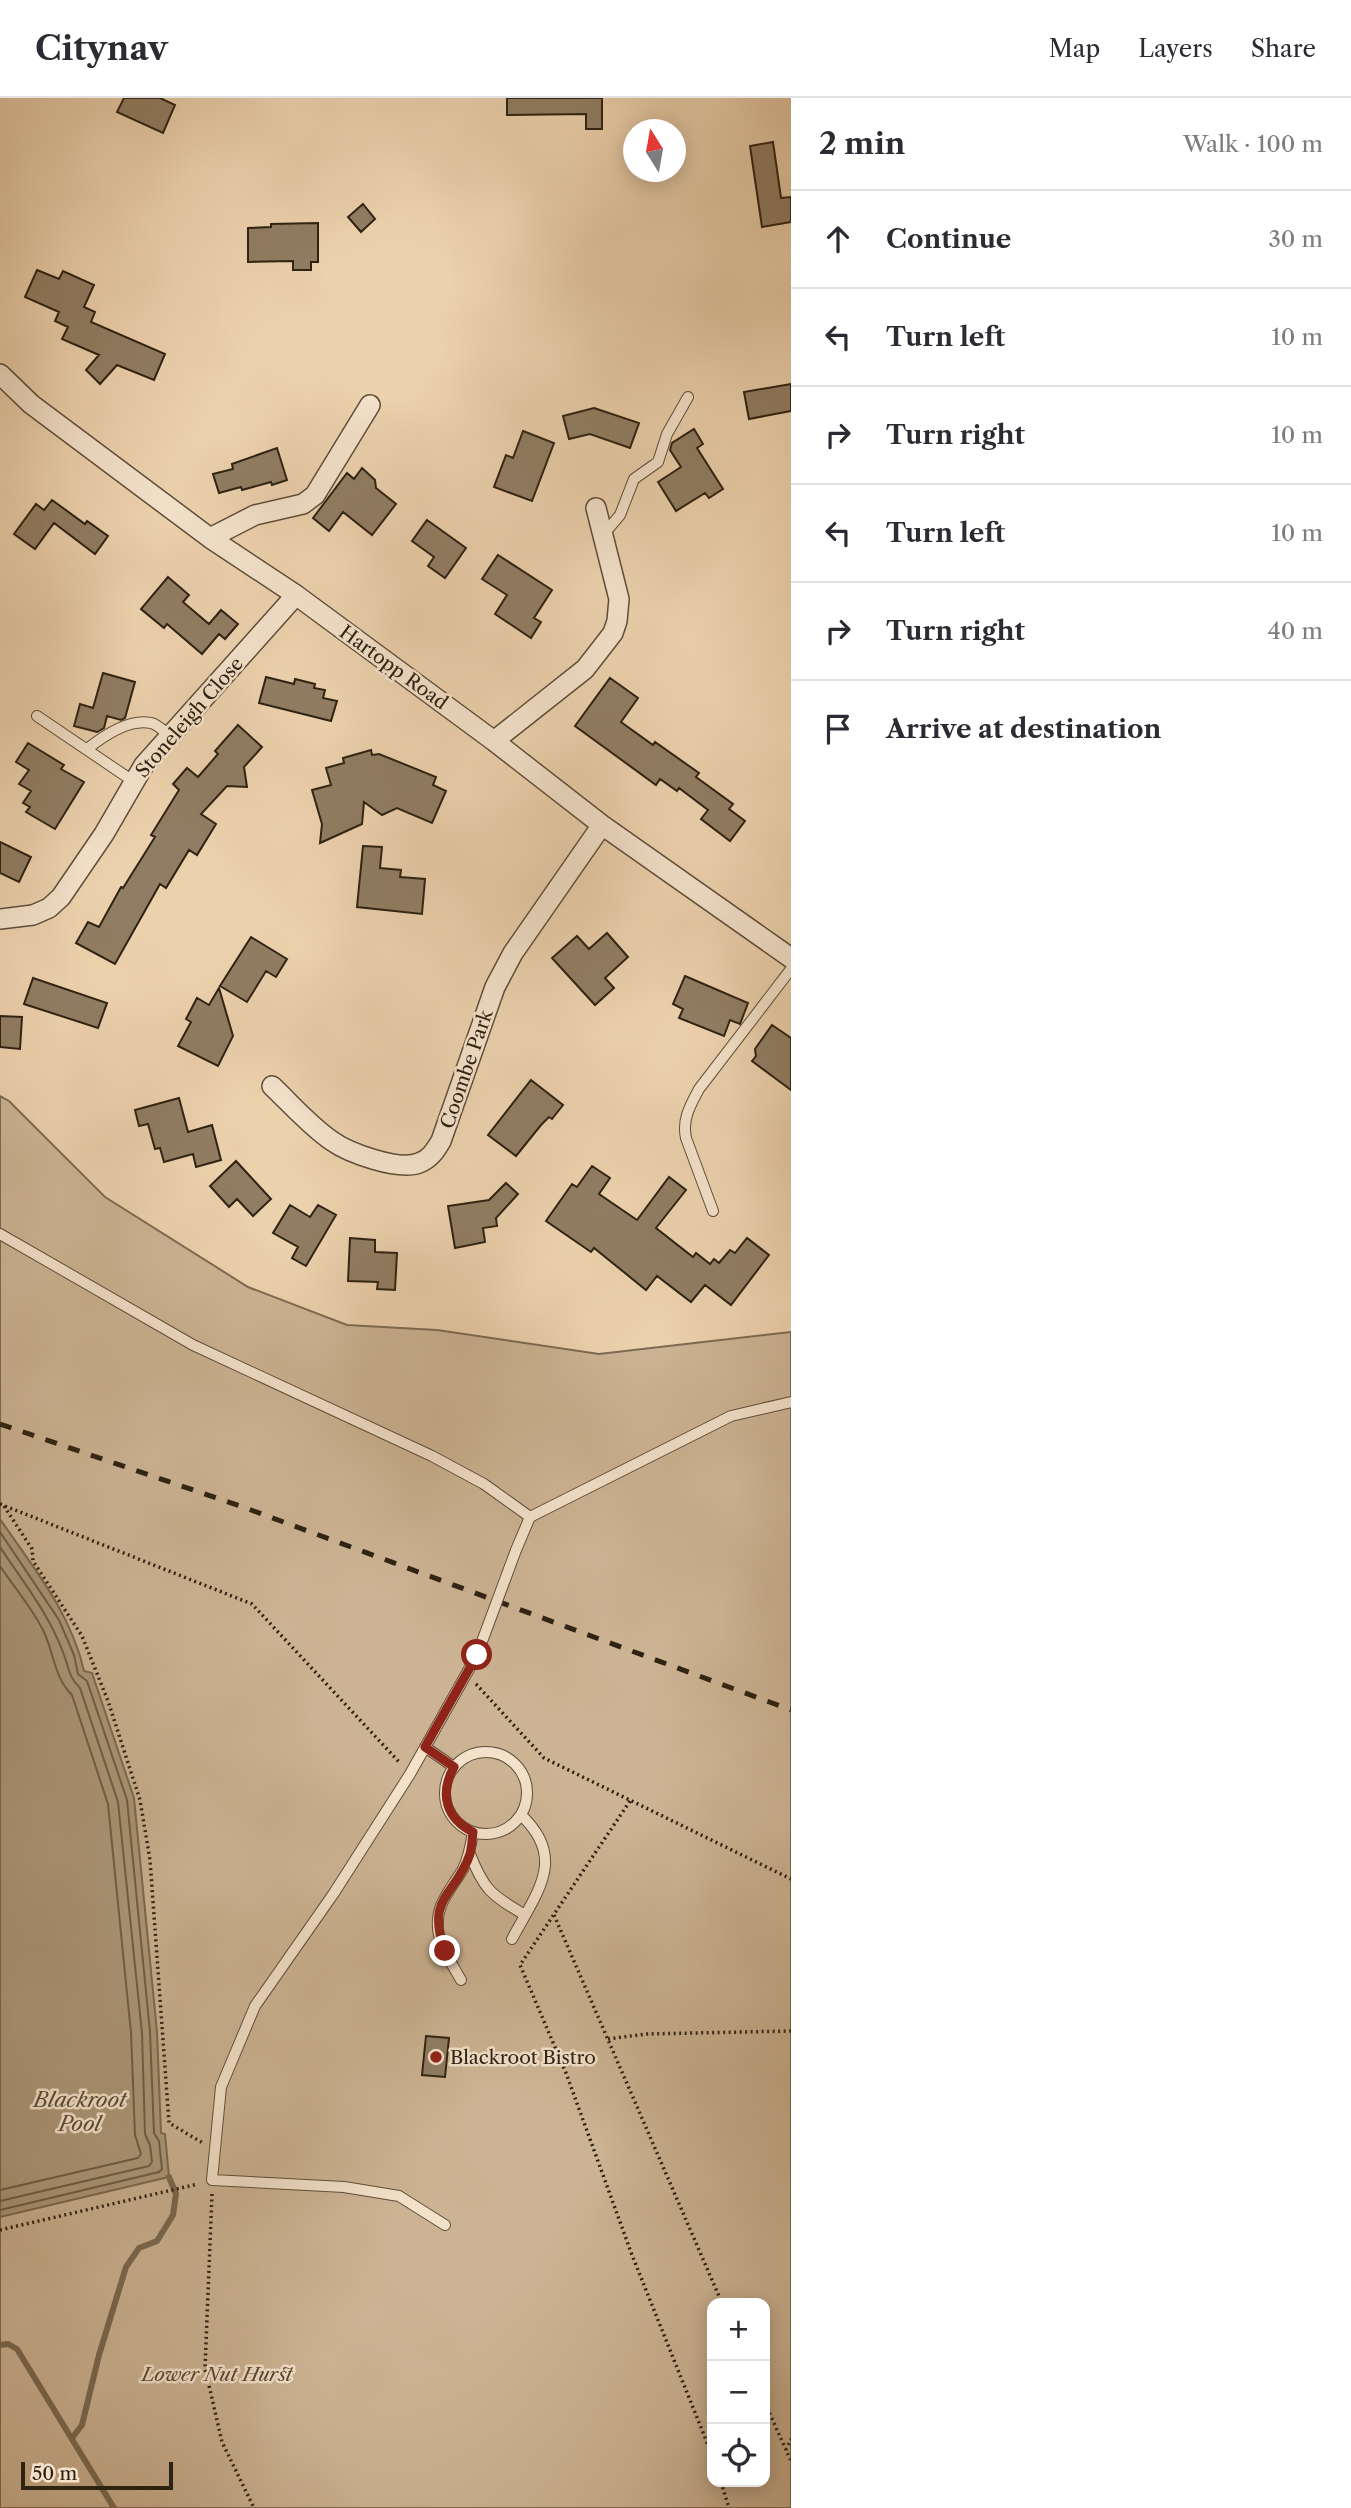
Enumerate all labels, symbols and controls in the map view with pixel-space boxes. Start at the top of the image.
text: Citynav [35,28,168,69]
text: Map [1049,34,1100,63]
text: Layers [1138,34,1213,63]
text: Share [1251,34,1316,63]
north arrow [623,119,686,182]
text: 2 min [819,125,905,162]
text: Walk · 100 m [1183,130,1323,158]
icon: ahead [819,220,857,258]
text: Continue [886,223,1011,255]
text: 30 m [1268,225,1323,253]
icon: left [819,318,857,356]
text: Turn left [886,321,1005,353]
text: 10 m [1271,323,1323,351]
icon: right [819,416,857,454]
text: Turn right [886,419,1025,451]
text: 10 m [1271,421,1323,449]
icon: left [819,514,857,552]
text: Turn left [886,517,1005,549]
text: 10 m [1271,519,1323,547]
icon: right [819,612,857,650]
text: Turn right [886,615,1025,647]
text: 40 m [1268,617,1323,645]
street label: Hartopp Road [335,620,453,715]
street label: Stoneleigh Close [131,652,248,782]
icon: arrive [819,710,857,748]
text: Arrive at destination [886,713,1161,745]
street label: Coombe Park [435,1006,498,1132]
route start [461,1639,492,1670]
route end [429,1935,460,1966]
place label: Blackroot Bistro [450,2046,596,2069]
marker: Blackroot Bistro [428,2049,444,2065]
water label: Blackroot Pool [31,2087,128,2136]
map controls [707,2298,770,2487]
button: + [707,2298,770,2361]
button: − [707,2361,770,2424]
park label: Lower Nut Hurst [140,2363,293,2386]
button: locate [707,2424,770,2487]
scale bar [21,2459,173,2491]
text: 50 m [32,2462,77,2485]

